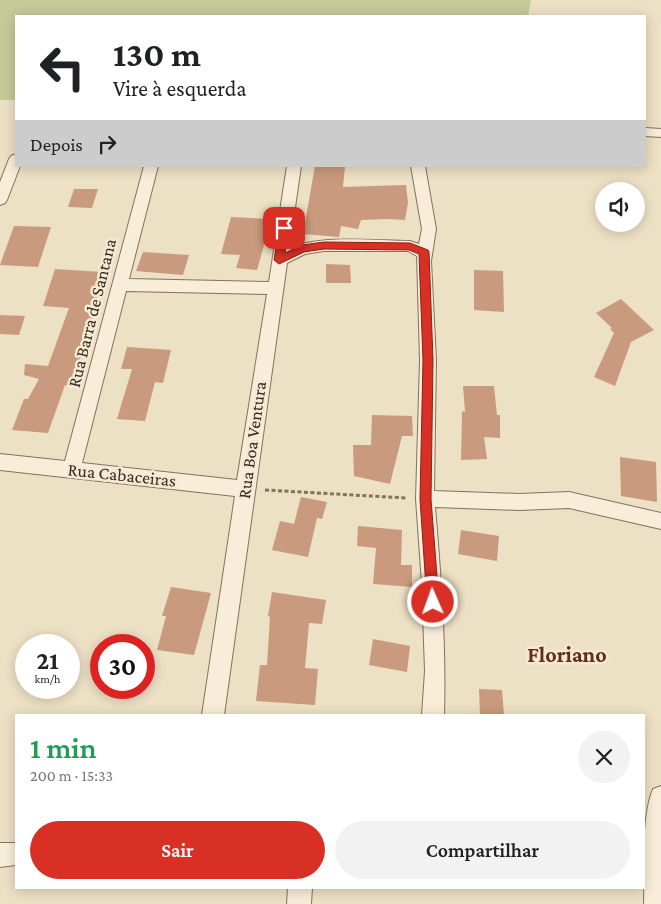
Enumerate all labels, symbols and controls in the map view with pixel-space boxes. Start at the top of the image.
icon: left [30,35,95,100]
text: 130 m [113,35,201,74]
text: Vire à esquerda [113,76,246,101]
icon: right [93,130,121,158]
text: Depois [30,134,83,155]
map controls [595,182,645,232]
button: sound [595,182,645,232]
pin [263,207,305,249]
icon: arrive [270,214,298,242]
street label: Rua Barra de Santana [64,236,120,390]
street label: Rua Boa Ventura [234,380,270,500]
street label: Rua Cabaceiras [67,459,177,491]
position arrow [406,575,458,627]
speed limit sign: 30 [90,634,155,699]
district label: Floriano [527,642,607,667]
text: 21 [36,647,59,674]
text: km/h [35,672,60,686]
text: 1 min [30,731,97,764]
button: close [578,731,630,783]
text: 200 m · 15:33 [30,767,113,784]
button: Sair [30,821,325,879]
button: Compartilhar [335,821,630,879]

